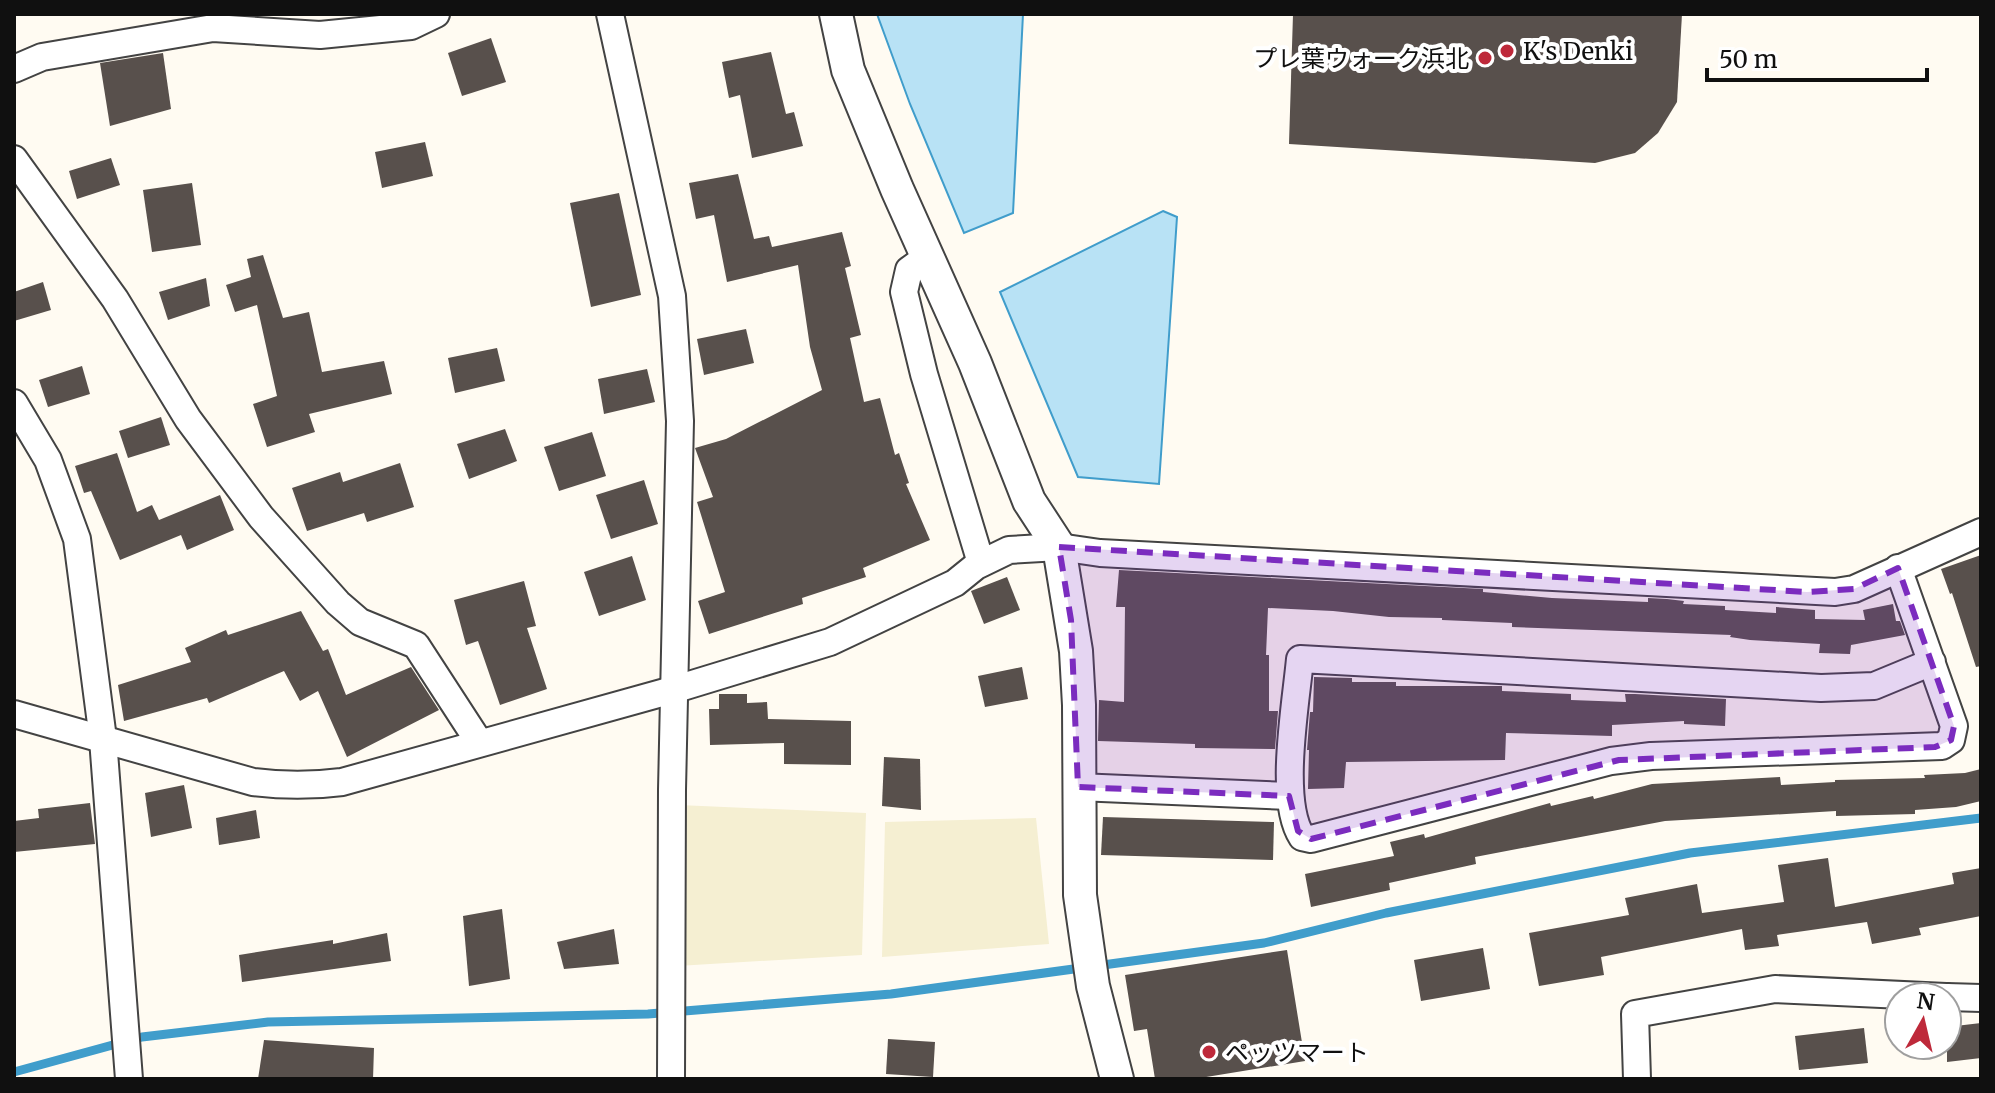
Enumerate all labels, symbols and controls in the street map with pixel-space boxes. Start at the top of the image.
scale bar [1707,32,1927,82]
place label: K's Denki [1523,36,1633,67]
marker: K's Denki [1498,42,1516,60]
place label: プレ葉ウォーク浜北 [1253,43,1469,74]
text: 50 m [1719,44,1778,75]
marker: プレ葉ウォーク浜北 [1476,49,1494,67]
north arrow [1883,981,1963,1061]
text: N [1915,986,1937,1016]
place label: ペッツマート [1225,1037,1369,1068]
marker: ペッツマート [1200,1043,1218,1061]

